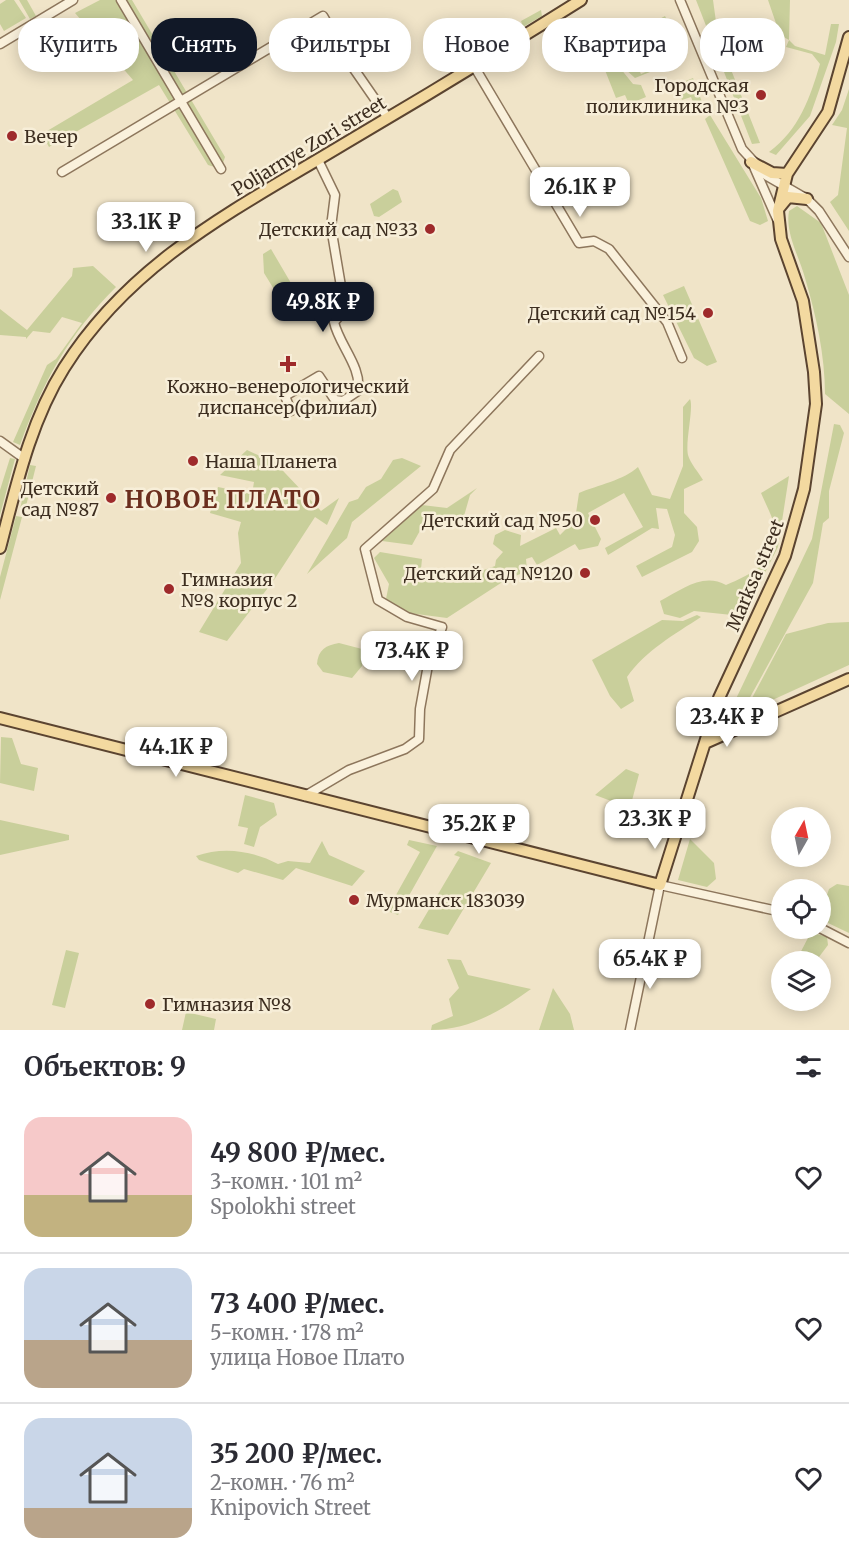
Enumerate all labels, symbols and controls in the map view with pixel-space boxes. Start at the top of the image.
chip: Купить [18,18,139,72]
chip: Снять [151,18,257,72]
chip: Фильтры [269,18,411,72]
chip: Новое [423,18,530,72]
chip: Квартира [542,18,688,72]
chip: Дом [700,18,785,72]
place label: Городская поликлиника №3 [586,74,749,118]
marker: Городская поликлиника №3 [754,88,768,102]
street label: Poljarnye Zori street [228,91,390,201]
place label: Вечер [24,125,78,148]
marker: Вечер [5,129,19,143]
pin: 26.1K ₽ [525,167,635,218]
text: 26.1K ₽ [544,174,616,199]
pin: 33.1K ₽ [91,202,201,253]
text: 33.1K ₽ [111,209,181,234]
place label: Детский сад №33 [259,218,418,241]
marker: Детский сад №33 [423,222,437,236]
pin: 49.8K ₽ [268,282,378,333]
text: 49.8K ₽ [286,289,360,314]
place label: Детский сад №154 [528,302,696,325]
marker: Детский сад №154 [701,306,715,320]
marker: Кожно-венерологический диспансер(филиал) [279,355,297,373]
place label: Кожно-венерологический диспансер(филиал) [167,375,409,419]
place label: Наша Планета [205,450,337,473]
marker: Наша Планета [186,454,200,468]
place label: Детский сад №87 [21,477,99,521]
district label: НОВОЕ ПЛАТО [124,484,322,515]
marker: Детский сад №87 [104,491,118,505]
place label: Детский сад №50 [422,509,583,532]
marker: Детский сад №50 [588,513,602,527]
street label: Marksa street [721,516,789,634]
place label: Детский сад №120 [404,562,573,585]
marker: Детский сад №120 [578,566,592,580]
place label: Гимназия №8 корпус 2 [181,568,297,612]
marker: Гимназия №8 корпус 2 [162,582,176,596]
pin: 73.4K ₽ [357,631,467,682]
text: 73.4K ₽ [375,638,449,663]
pin: 23.4K ₽ [672,697,782,748]
text: 23.4K ₽ [690,704,764,729]
pin: 44.1K ₽ [121,727,231,778]
text: 44.1K ₽ [139,734,213,759]
pin: 23.3K ₽ [600,799,710,850]
pin: 35.2K ₽ [424,804,534,855]
text: 23.3K ₽ [619,806,691,831]
north arrow [771,807,831,867]
map controls [771,807,831,1011]
text: 35.2K ₽ [442,811,516,836]
button: locate [771,879,831,939]
place label: Мурманск 183039 [366,889,525,912]
marker: Мурманск 183039 [347,893,361,907]
pin: 65.4K ₽ [595,939,705,990]
text: 65.4K ₽ [613,946,687,971]
button: layers [771,951,831,1011]
place label: Гимназия №8 [162,993,291,1016]
marker: Гимназия №8 [143,997,157,1011]
text: Объектов: 9 [24,1050,186,1083]
icon: filters [792,1050,825,1083]
text: 49 800 ₽/мес. [210,1136,386,1169]
icon: home [72,1141,144,1213]
icon: heart [792,1161,825,1194]
text: 3-комн. · 101 m² [210,1169,362,1194]
text: Spolokhi street [210,1194,356,1219]
text: 73 400 ₽/мес. [210,1287,385,1320]
icon: home [72,1292,144,1364]
icon: heart [792,1312,825,1345]
text: 5-комн. · 178 m² [210,1320,364,1345]
text: улица Новое Плато [210,1345,405,1370]
text: 35 200 ₽/мес. [210,1437,383,1470]
icon: home [72,1442,144,1514]
icon: heart [792,1462,825,1495]
text: 2-комн. · 76 m² [210,1470,355,1495]
text: Knipovich Street [210,1495,371,1520]

